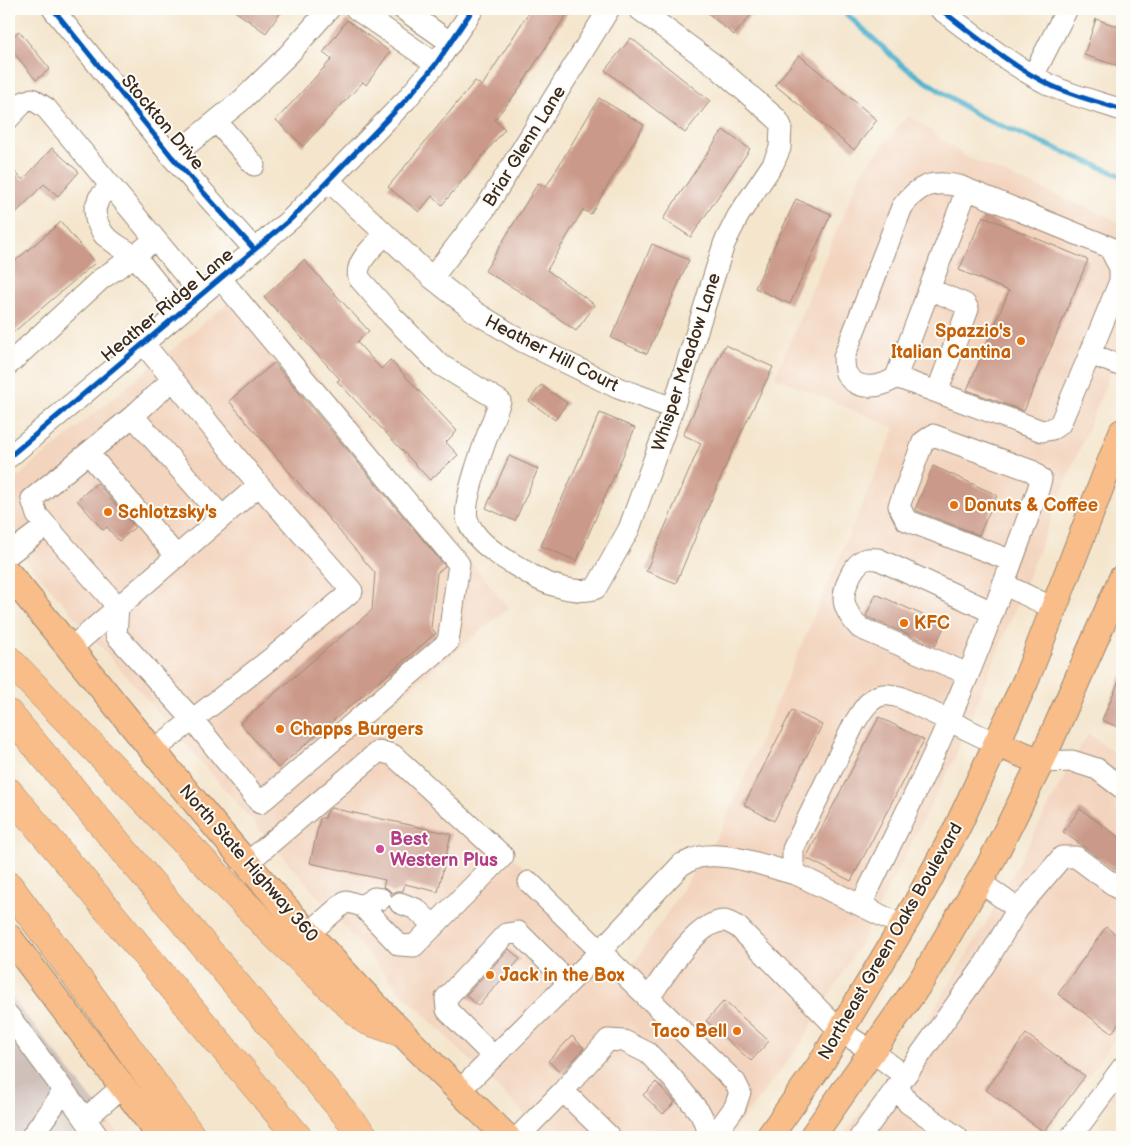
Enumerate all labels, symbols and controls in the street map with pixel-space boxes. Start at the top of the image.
street label: Stockton Drive [117,71,209,174]
street label: Briar Glenn Lane [479,82,570,211]
street label: Heather Ridge Lane [97,244,238,367]
street label: Whisper Meadow Lane [648,270,725,454]
street label: Heather Hill Court [482,311,622,396]
place label: Spazzio's Italian Cantina [891,321,1011,363]
marker: Spazzio's Italian Cantina [1015,335,1027,347]
place label: Donuts & Coffee [964,495,1098,516]
marker: Donuts & Coffee [948,499,960,511]
place label: Schlotzsky's [118,502,217,523]
marker: Schlotzsky's [102,506,114,518]
place label: KFC [914,613,950,634]
marker: KFC [898,617,910,629]
place label: Chapps Burgers [290,719,424,740]
marker: Chapps Burgers [274,723,286,735]
street label: North State Highway 360 [175,781,323,946]
street label: Northeast Green Oaks Boulevard [814,819,967,1064]
place label: Best Western Plus [390,829,498,871]
marker: Best Western Plus [374,843,386,855]
place label: Jack in the Box [500,965,625,986]
marker: Jack in the Box [484,969,496,981]
place label: Taco Bell [651,1021,727,1042]
marker: Taco Bell [731,1025,743,1037]

